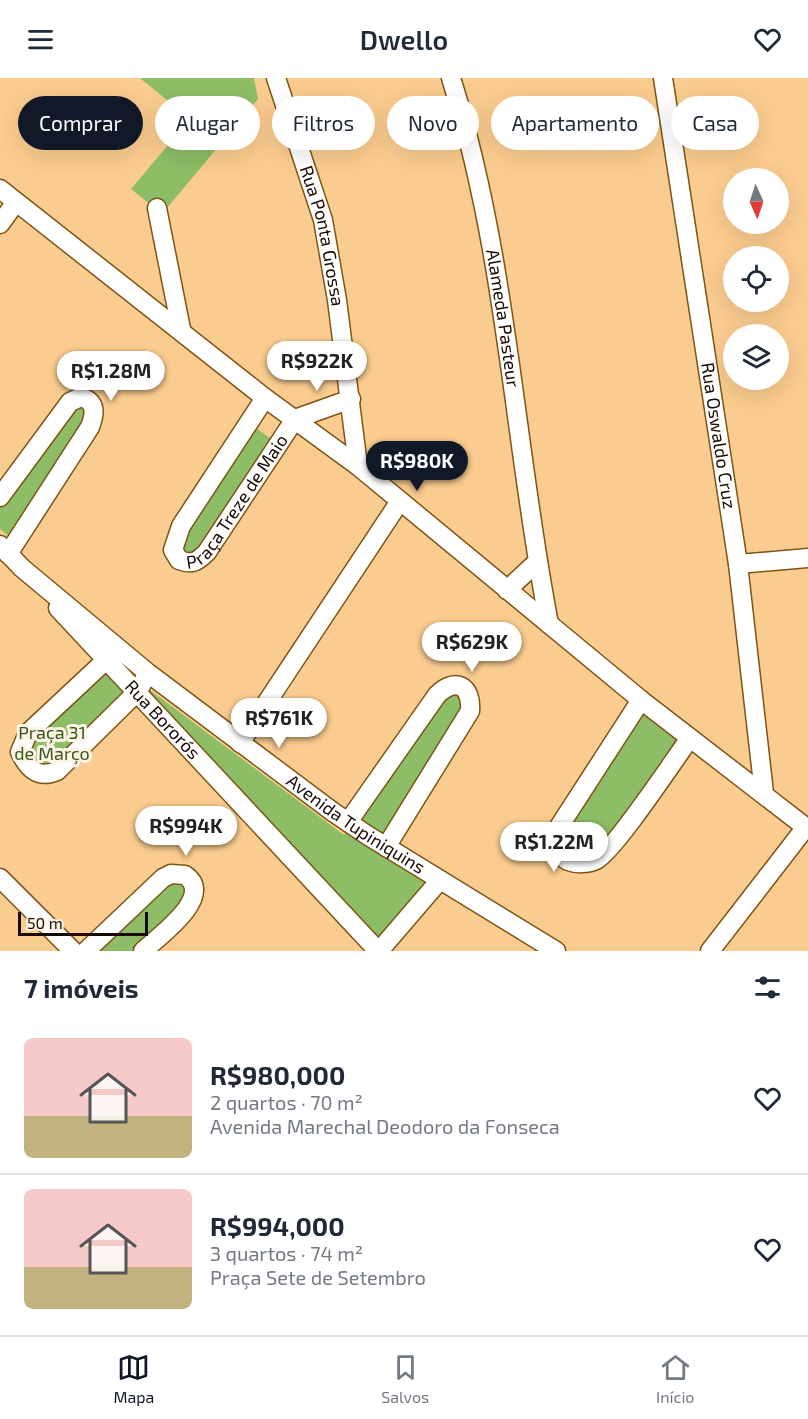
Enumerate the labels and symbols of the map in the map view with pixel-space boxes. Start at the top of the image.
street label: Rua Ponta Grossa [296,163,350,307]
north arrow [723,168,789,234]
street label: Alameda Pasteur [482,247,525,389]
pin: R$922K [268,341,366,392]
pin: R$1.28M [56,351,166,402]
street label: Rua Oswaldo Cruz [697,361,741,510]
street label: Praça Treze de Maio [185,430,292,573]
pin: R$980K [368,441,466,492]
pin: R$629K [423,622,521,673]
street label: Rua Bororós [121,675,205,763]
pin: R$761K [230,698,328,749]
park label: Praça 31 de Março [14,721,90,765]
street label: Avenida Tupiniquins [283,769,429,878]
pin: R$994K [137,806,235,857]
pin: R$1.22M [499,822,609,873]
scale bar [18,909,148,936]

